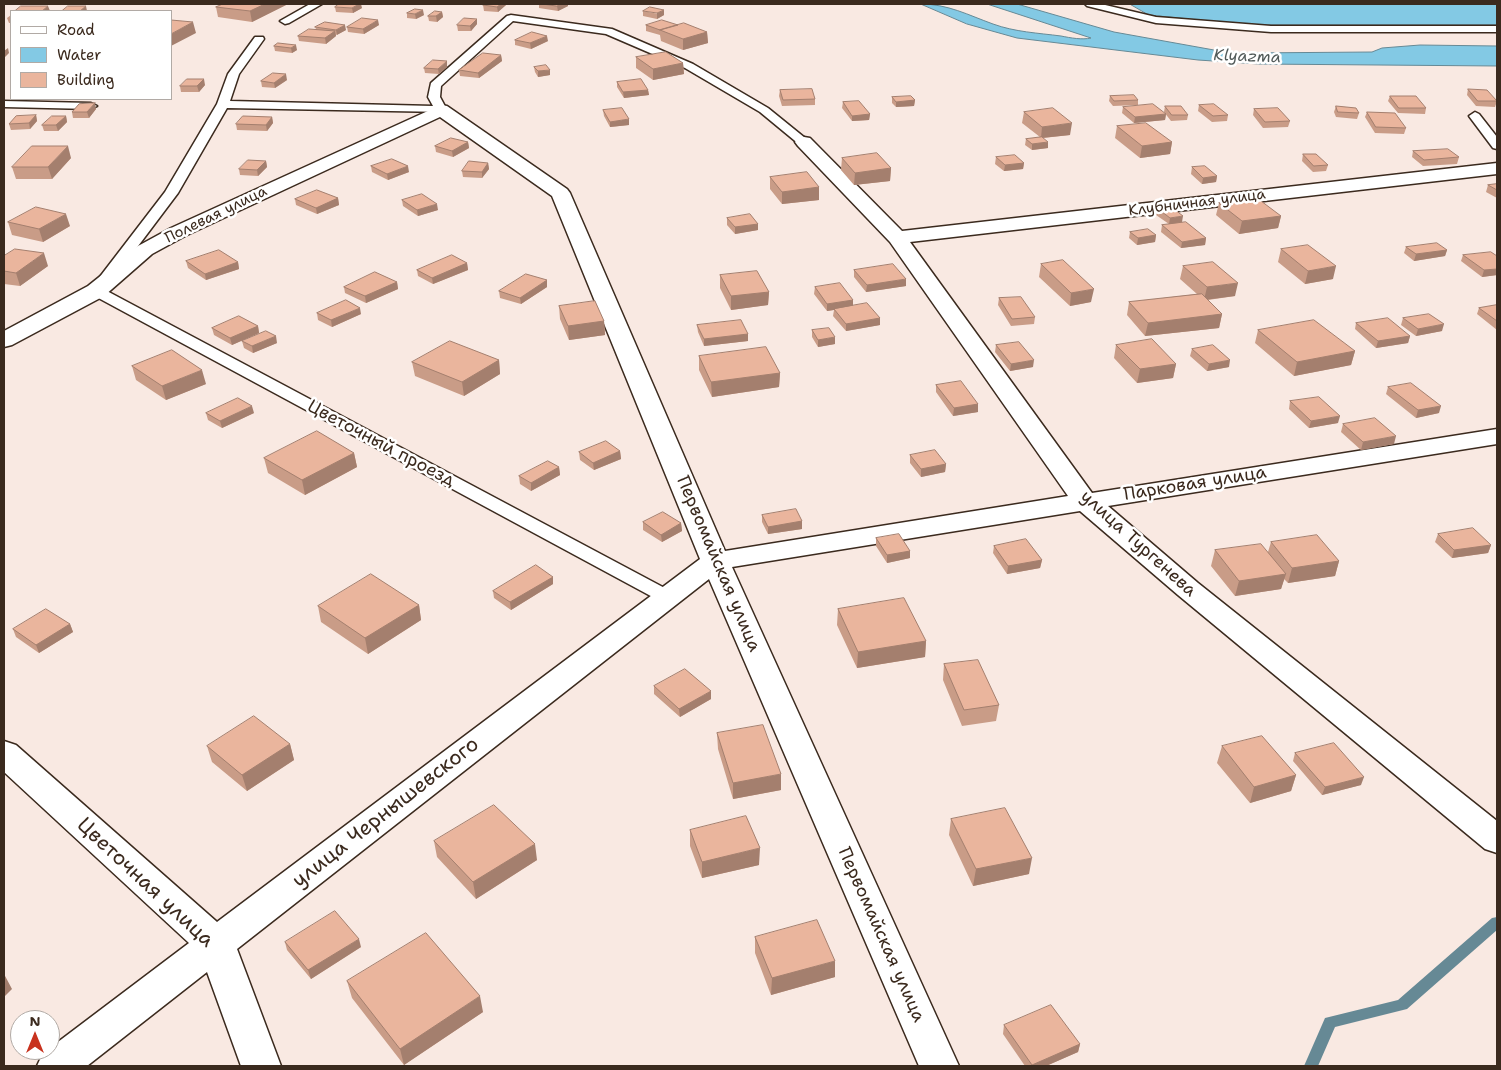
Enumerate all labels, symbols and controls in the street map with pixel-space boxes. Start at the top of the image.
legend [10,10,172,100]
text: Road [57,20,95,40]
text: Water [57,45,101,65]
water label: Klyazma [1213,46,1281,68]
text: Building [57,70,114,90]
street label: Полевая улица [162,182,270,248]
street label: Клубничная улица [1127,186,1267,220]
street label: Цветочный проезд [303,396,459,492]
street label: Парковая улица [1122,462,1268,506]
street label: Первомайская улица [671,473,765,655]
street label: улица Тургенева [1075,486,1201,602]
street label: улица Чернышевского [288,732,484,894]
street label: Цветочная улица [71,813,219,953]
street label: Первомайская улица [833,844,929,1026]
north arrow [10,1010,60,1060]
text: N [29,1012,41,1030]

